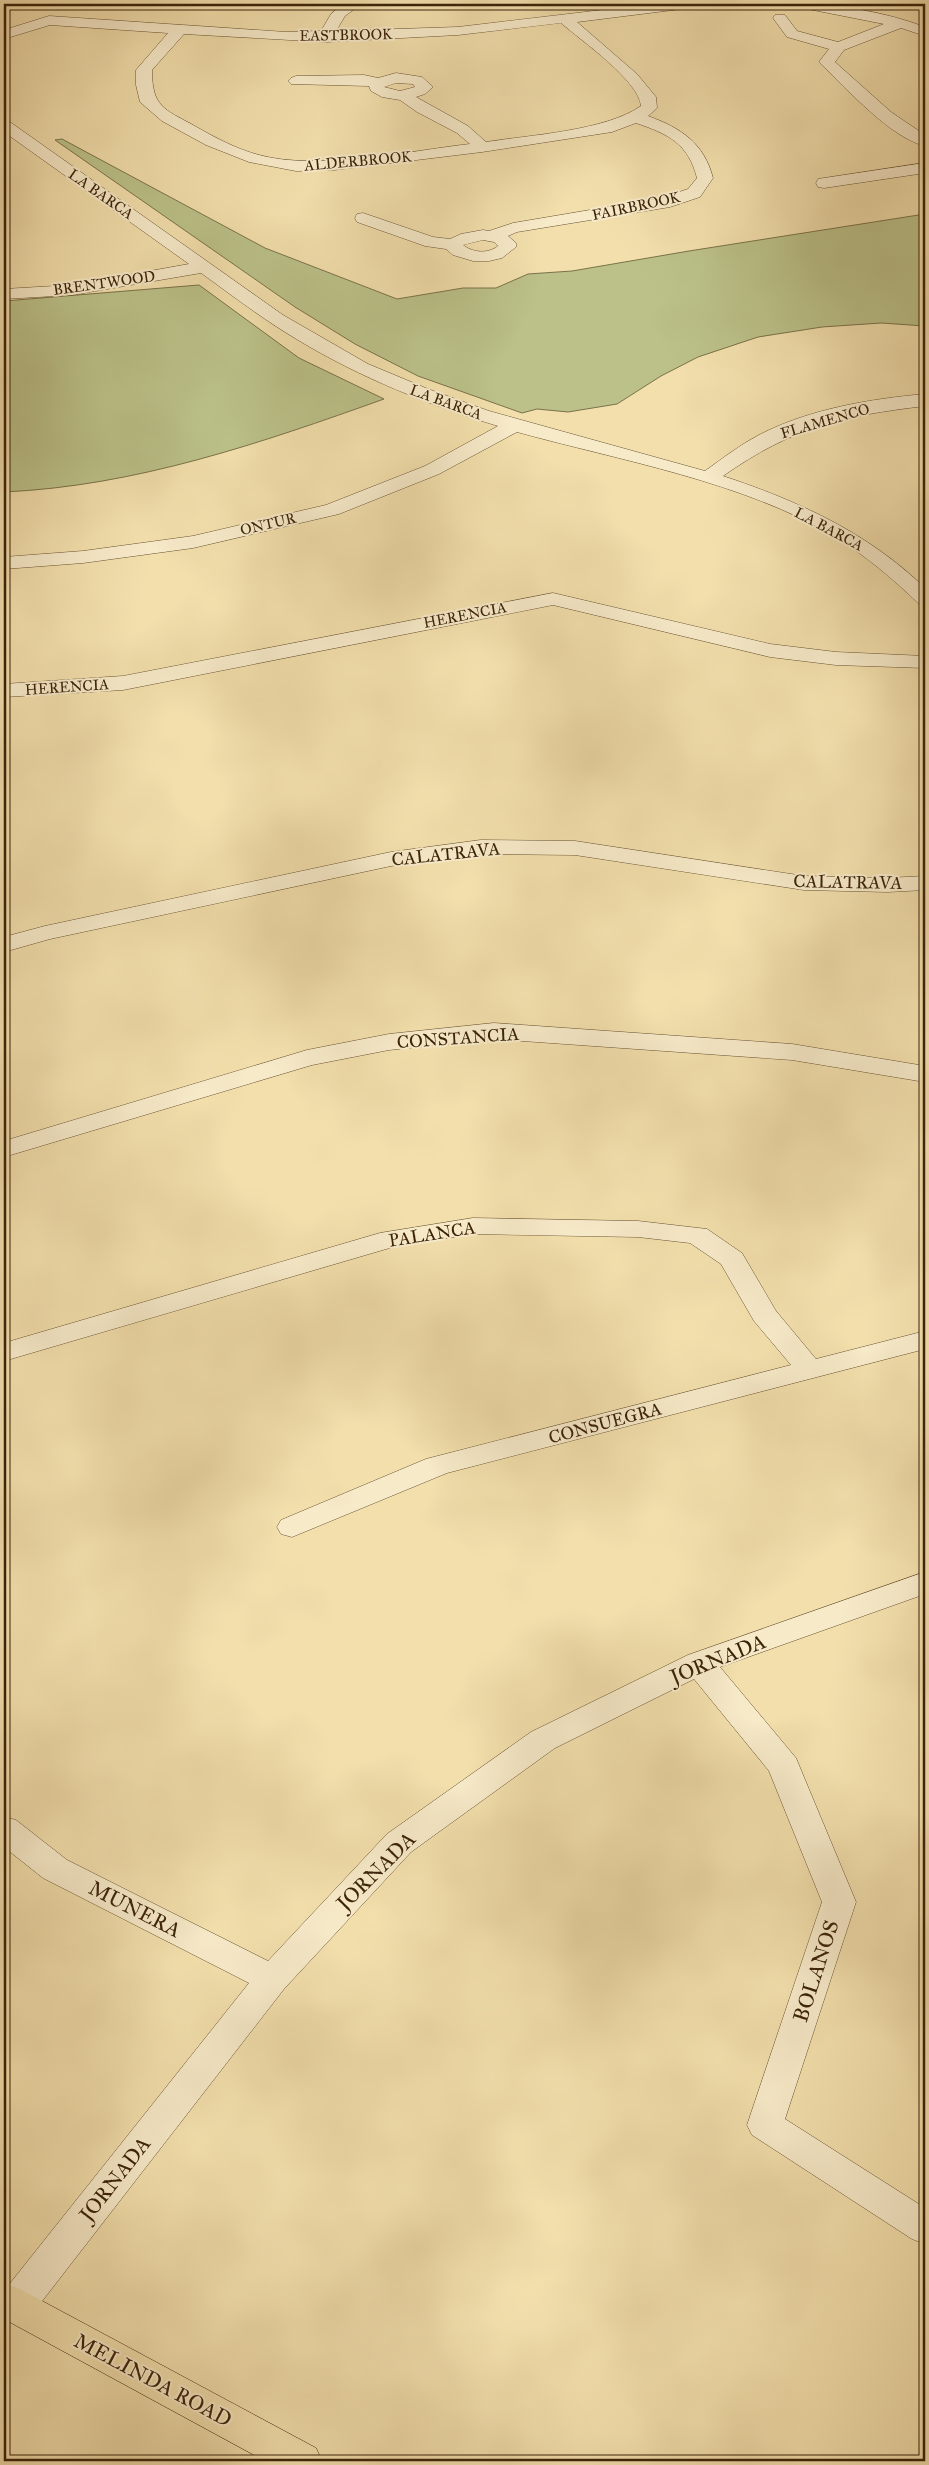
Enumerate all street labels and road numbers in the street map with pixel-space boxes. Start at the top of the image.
street label: EASTBROOK [299,25,393,45]
street label: ALDERBROOK [303,147,413,175]
street label: LA BARCA [65,165,137,223]
street label: FAIRBROOK [590,188,682,224]
street label: BRENTWOOD [52,267,156,299]
street label: LA BARCA [407,381,485,423]
street label: FLAMENCO [778,400,872,442]
street label: LA BARCA [791,503,867,555]
street label: ONTUR [238,509,298,539]
street label: HERENCIA [422,598,508,632]
street label: HERENCIA [24,675,110,699]
street label: CALATRAVA [391,837,501,871]
street label: CALATRAVA [793,870,903,894]
street label: CONSTANCIA [396,1023,520,1053]
street label: PALANCA [387,1216,477,1252]
street label: CONSUEGRA [546,1397,664,1449]
street label: JORNADA [664,1628,770,1691]
street label: JORNADA [330,1826,421,1917]
street label: MUNERA [85,1875,185,1943]
street label: BOLANOS [787,1917,845,2025]
street label: JORNADA [72,2131,156,2228]
street label: MELINDA ROAD [70,2328,236,2432]

